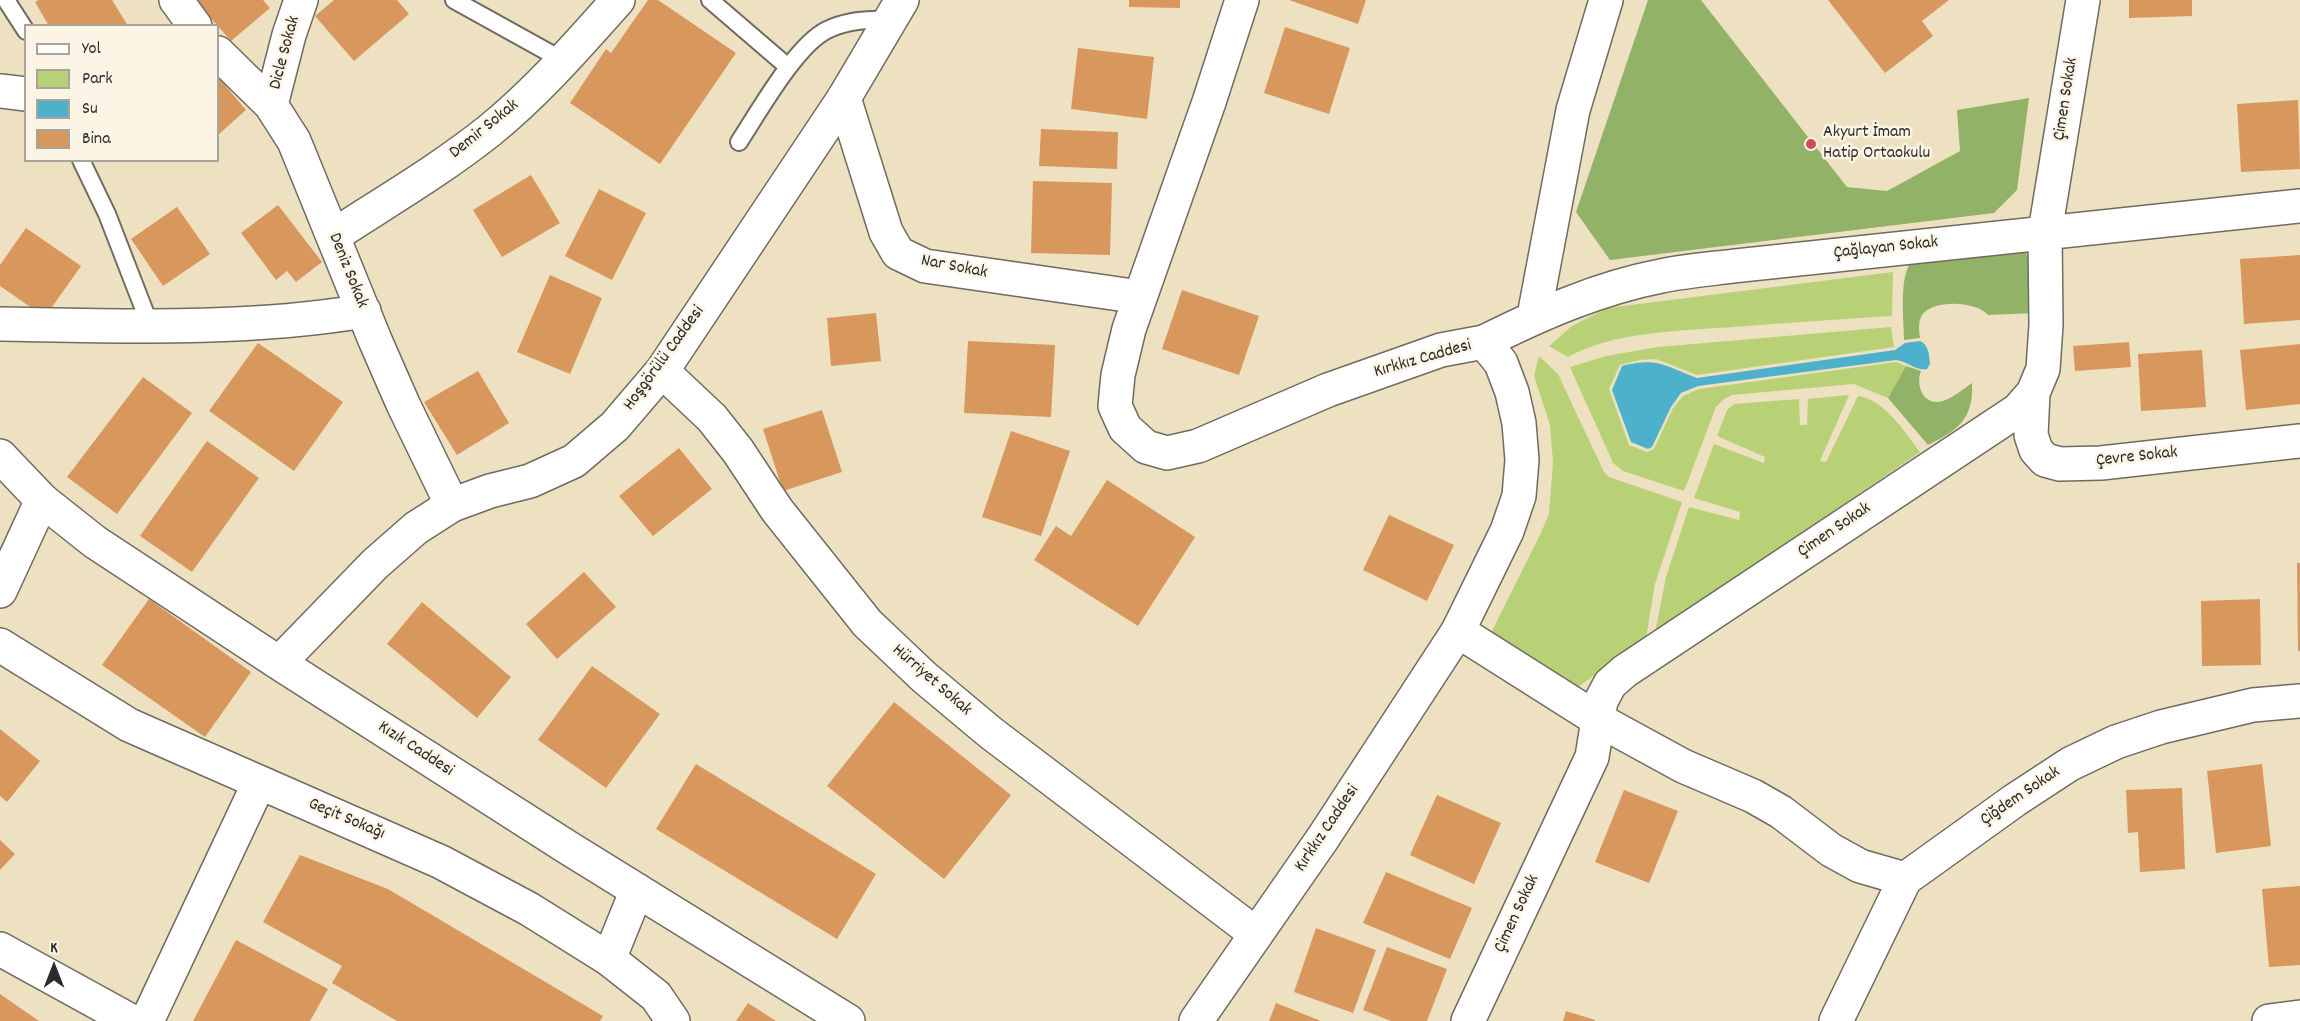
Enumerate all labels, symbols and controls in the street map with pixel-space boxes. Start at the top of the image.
street label: Dicle Sokak [266,14,306,92]
legend [24,24,219,162]
text: Yol [82,37,101,62]
street label: Çimen Sokak [2050,56,2084,142]
text: Park [82,67,113,92]
street label: Demir Sokak [446,96,524,164]
text: Su [82,97,98,122]
place label: Akyurt İmam Hatip Ortaokulu [1823,123,1930,166]
text: Bina [82,127,111,152]
marker: Akyurt İmam Hatip Ortaokulu [1804,137,1818,151]
street label: Deniz Sokak [322,230,372,312]
street label: Çağlayan Sokak [1833,233,1939,265]
street label: Nar Sokak [919,251,989,285]
street label: Hoşgörülü Caddesi [620,302,710,416]
street label: Kırkkız Caddesi [1372,336,1474,384]
street label: Çevre Sokak [2095,443,2179,473]
street label: Çimen Sokak [1794,499,1876,563]
street label: Hürriyet Sokak [887,640,975,722]
street label: Kızık Caddesi [373,717,457,783]
street label: Çiğdem Sokak [1977,762,2065,832]
street label: Kırkkız Caddesi [1291,781,1365,877]
street label: Geçit Sokağı [304,794,388,846]
street label: Çimen Sokak [1491,872,1545,956]
north arrow [24,937,84,997]
text: K [50,937,58,960]

